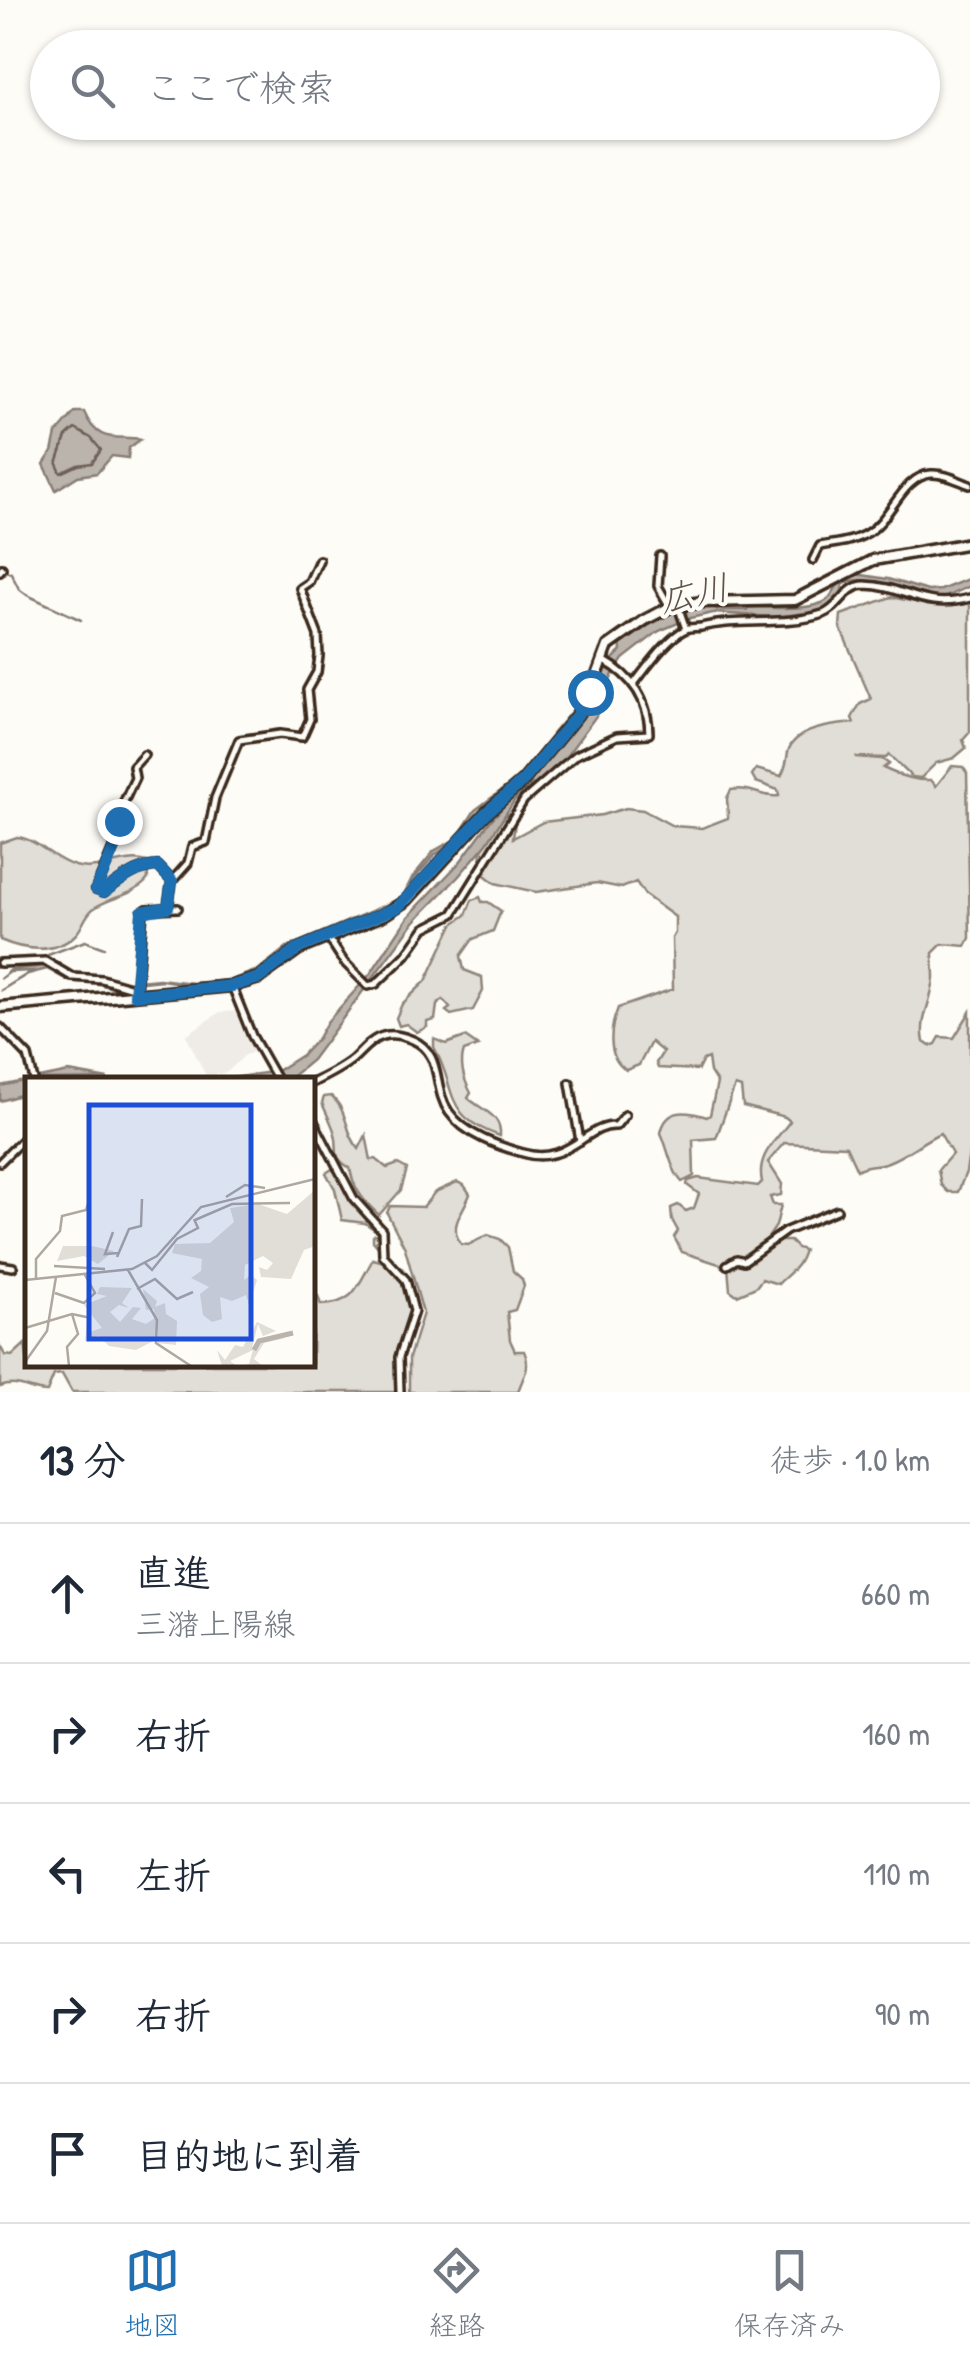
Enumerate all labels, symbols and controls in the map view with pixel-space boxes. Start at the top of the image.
search box [30,30,940,140]
icon: search [65,58,120,113]
text: ここで検索 [145,61,335,113]
water label: 広川 [655,563,733,623]
route start [568,670,614,716]
route end [97,799,143,845]
inset map [25,1077,315,1367]
text: 13 分 [40,1431,126,1488]
text: 徒歩 · 1.0 km [770,1438,930,1481]
text: 直進 [135,1546,211,1598]
icon: ahead [40,1566,95,1621]
text: 660 m [861,1572,930,1615]
text: 三潴上陽線 [135,1602,295,1645]
icon: right [40,1706,95,1761]
text: 右折 [135,1709,211,1761]
text: 160 m [862,1712,930,1755]
icon: left [40,1846,95,1901]
text: 左折 [135,1849,211,1901]
text: 110 m [863,1852,930,1895]
icon: right [40,1986,95,2041]
text: 右折 [135,1989,211,2041]
text: 90 m [875,1992,930,2035]
icon: arrive [40,2126,95,2181]
text: 目的地に到着 [135,2129,363,2181]
tab: 地図 [124,2243,180,2344]
tab: 経路 [429,2243,485,2344]
tab: 保存済み [734,2243,846,2344]

